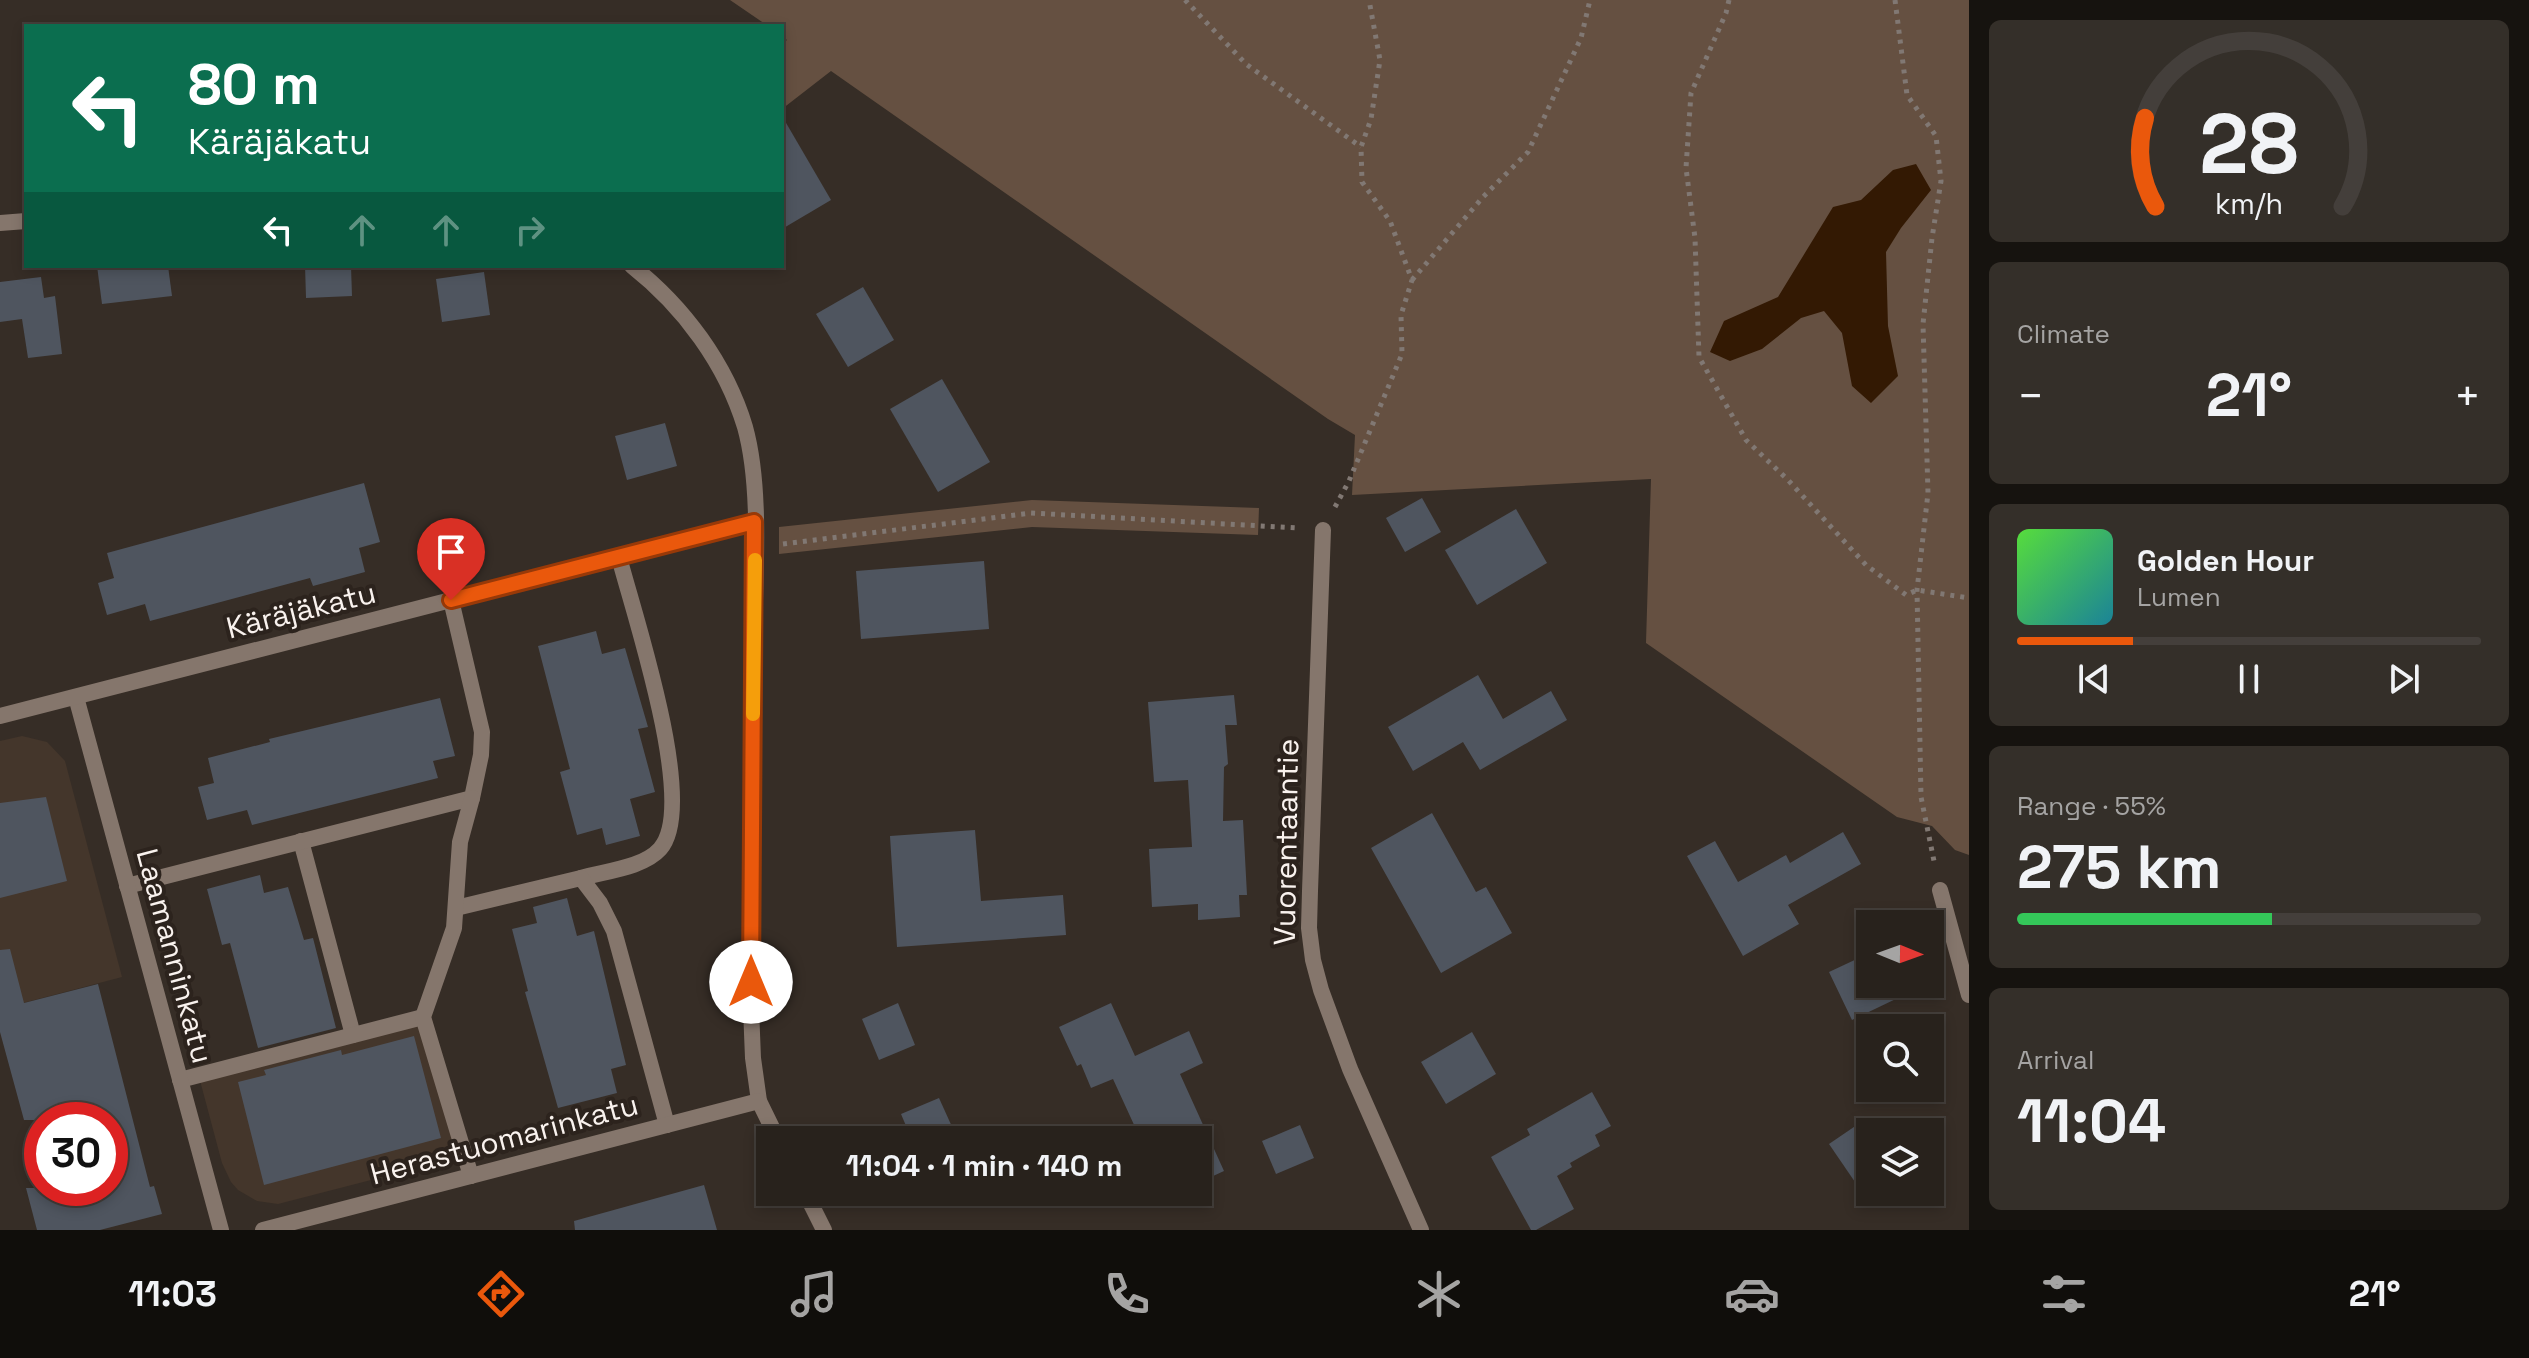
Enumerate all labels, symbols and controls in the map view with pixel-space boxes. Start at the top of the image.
text: 80 m [188,49,320,120]
icon: left [56,56,160,160]
text: 28 [2199,91,2299,197]
text: Käräjäkatu [188,119,371,165]
text: km/h [2215,186,2283,222]
icon: left [256,208,300,252]
icon: ahead [340,208,384,252]
icon: ahead [424,208,468,252]
icon: right [508,208,552,252]
text: Climate [2017,317,2110,351]
text: 21° [2206,357,2292,434]
text: − [2017,368,2044,424]
text: + [2454,368,2481,424]
pin [417,518,485,600]
icon: arrive [429,530,473,574]
text: Golden Hour [2137,541,2314,580]
street label: Käräjäkatu [222,573,380,647]
text: Lumen [2137,580,2221,614]
icon: previous [2072,657,2116,701]
icon: pause [2227,657,2271,701]
icon: next [2382,657,2426,701]
street label: Vuorentaantie [1265,738,1307,946]
text: Range · 55% [2017,789,2166,823]
text: 275 km [2017,829,2222,906]
street label: Laamanninkatu [128,844,222,1068]
north arrow [1856,910,1944,998]
map controls [1856,910,1944,1206]
position arrow [709,940,793,1024]
button: search [1856,1014,1944,1102]
text: Arrival [2017,1043,2094,1077]
text: 11:04 [2017,1083,2166,1160]
street label: Herastuomarinkatu [366,1084,642,1194]
speed limit sign: 30 [24,1102,128,1206]
button: layers [1856,1118,1944,1206]
text: 11:04 · 1 min · 140 m [846,1146,1122,1185]
icon: directions [473,1266,529,1322]
icon: music [786,1266,842,1322]
icon: phone [1099,1266,1155,1322]
icon: climate [1411,1266,1467,1322]
icon: car [1724,1266,1780,1322]
icon: filters [2036,1266,2092,1322]
text: 11:03 [128,1271,217,1317]
text: 21° [2349,1271,2401,1317]

